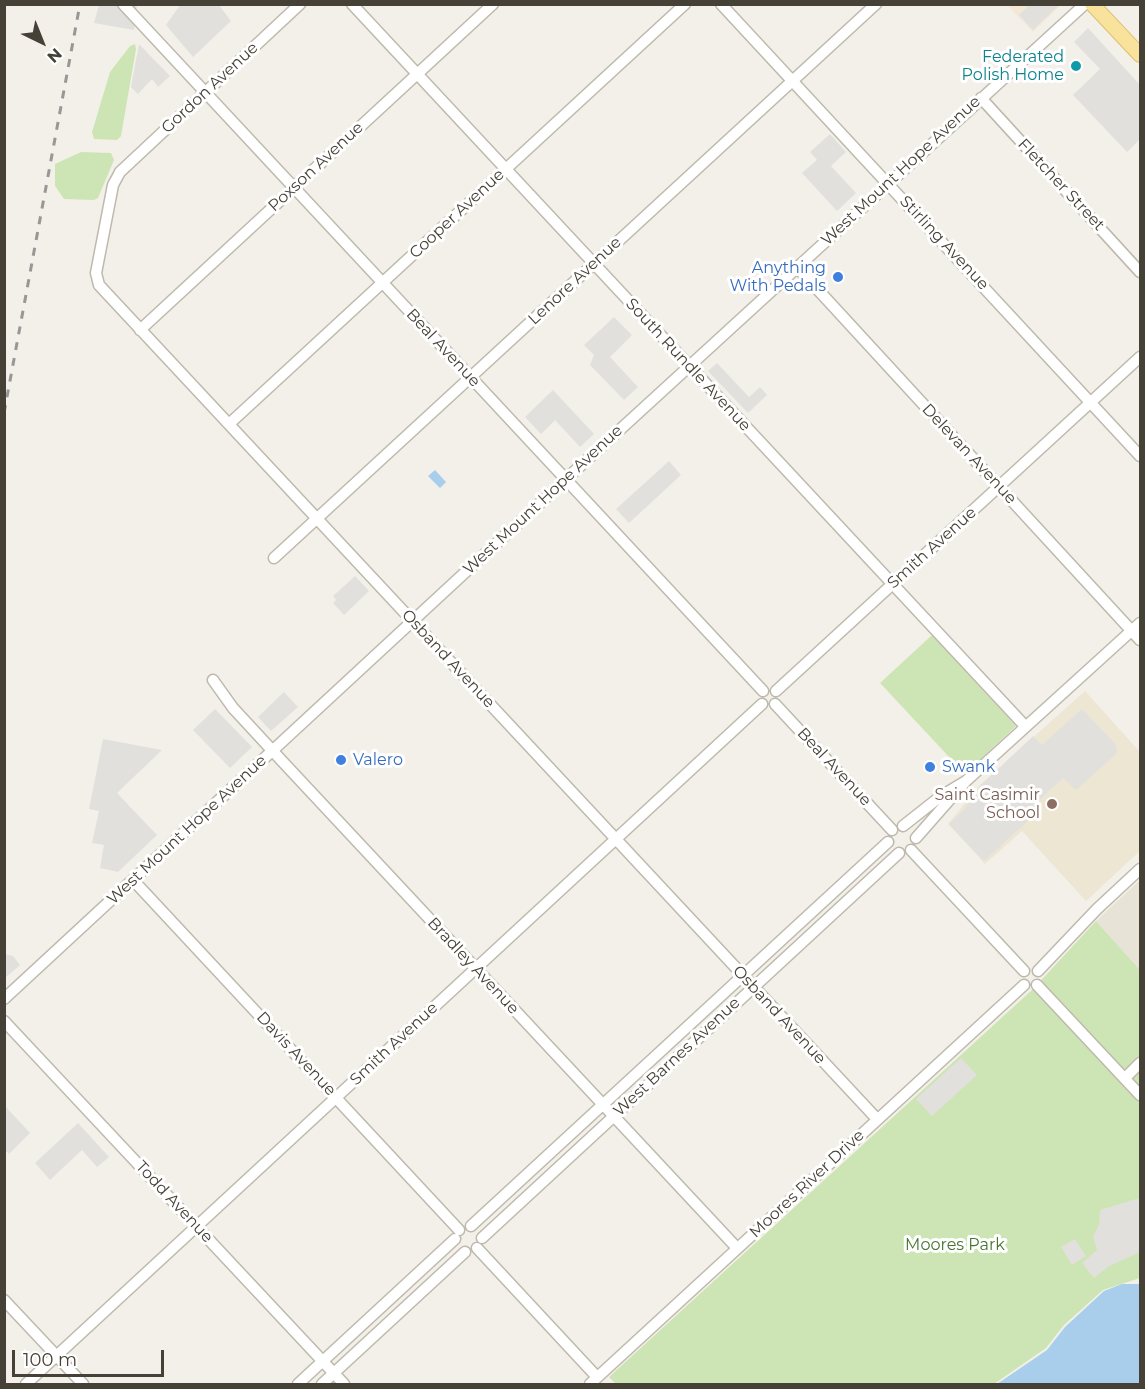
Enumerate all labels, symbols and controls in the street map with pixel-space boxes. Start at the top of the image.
north arrow [12,12,72,72]
street label: Gordon Avenue [158,38,262,138]
text: N [43,44,66,67]
place label: Federated Polish Home [962,47,1064,85]
marker: Federated Polish Home [1069,59,1083,73]
street label: West Mount Hope Avenue [817,92,985,250]
street label: Poxson Avenue [265,118,367,216]
street label: Fletcher Street [1014,135,1108,235]
street label: Cooper Avenue [406,165,508,263]
street label: Stirling Avenue [895,192,993,294]
street label: Lenore Avenue [524,233,626,329]
place label: Anything With Pedals [729,258,826,296]
marker: Anything With Pedals [831,270,845,284]
street label: South Rundle Avenue [621,295,755,435]
street label: Beal Avenue [402,305,484,391]
street label: Delevan Avenue [918,400,1020,508]
street label: West Mount Hope Avenue [459,421,627,579]
street label: Smith Avenue [884,503,980,593]
street label: Osband Avenue [397,606,499,712]
street label: Beal Avenue [793,724,875,810]
place label: Valero [353,750,403,770]
street label: West Mount Hope Avenue [103,751,271,909]
marker: Valero [334,753,348,767]
place label: Swank [942,757,995,777]
marker: Swank [923,760,937,774]
place label: Saint Casimir School [934,785,1040,823]
marker: Saint Casimir School [1045,797,1059,811]
street label: Bradley Avenue [423,914,523,1018]
street label: Osband Avenue [728,962,830,1068]
street label: West Barnes Avenue [610,993,744,1121]
street label: Smith Avenue [346,998,442,1090]
street label: Davis Avenue [252,1008,340,1100]
street label: Moores River Drive [746,1126,868,1242]
street label: Todd Avenue [131,1157,217,1247]
park label: Moores Park [905,1235,1005,1255]
scale bar [15,1338,166,1376]
text: 100 m [23,1349,77,1371]

